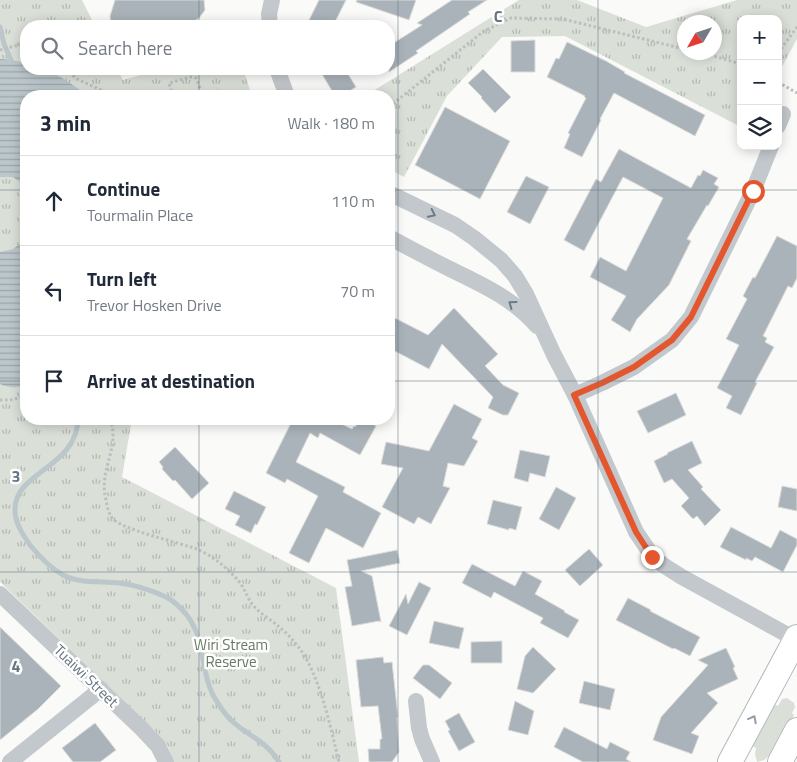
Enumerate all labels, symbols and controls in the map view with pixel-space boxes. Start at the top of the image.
text: C [494,4,503,28]
north arrow [677,15,722,60]
map controls [737,15,782,150]
button: + [737,15,782,60]
search box [20,20,395,75]
text: Search here [78,33,172,62]
icon: search [38,34,66,62]
button: − [737,60,782,105]
button: layers [737,105,782,150]
text: 3 min [40,107,91,139]
text: Walk · 180 m [287,111,375,135]
text: Continue [87,174,160,203]
route start [742,180,765,203]
icon: ahead [40,187,68,215]
text: 110 m [331,189,375,213]
text: Tourmalin Place [87,203,193,227]
one-way arrow [427,208,436,219]
text: Turn left [87,264,157,293]
icon: left [40,277,68,305]
text: 70 m [340,279,375,303]
text: Trevor Hosken Drive [87,293,222,317]
one-way arrow [509,301,518,309]
text: Arrive at destination [87,366,255,395]
icon: arrive [40,367,68,395]
text: 3 [12,464,20,488]
route end [641,546,664,569]
park label: Wiri Stream Reserve [194,633,268,673]
street label: Tuaiwi Street [49,639,124,713]
text: 4 [12,654,21,678]
one-way arrow [747,715,757,724]

